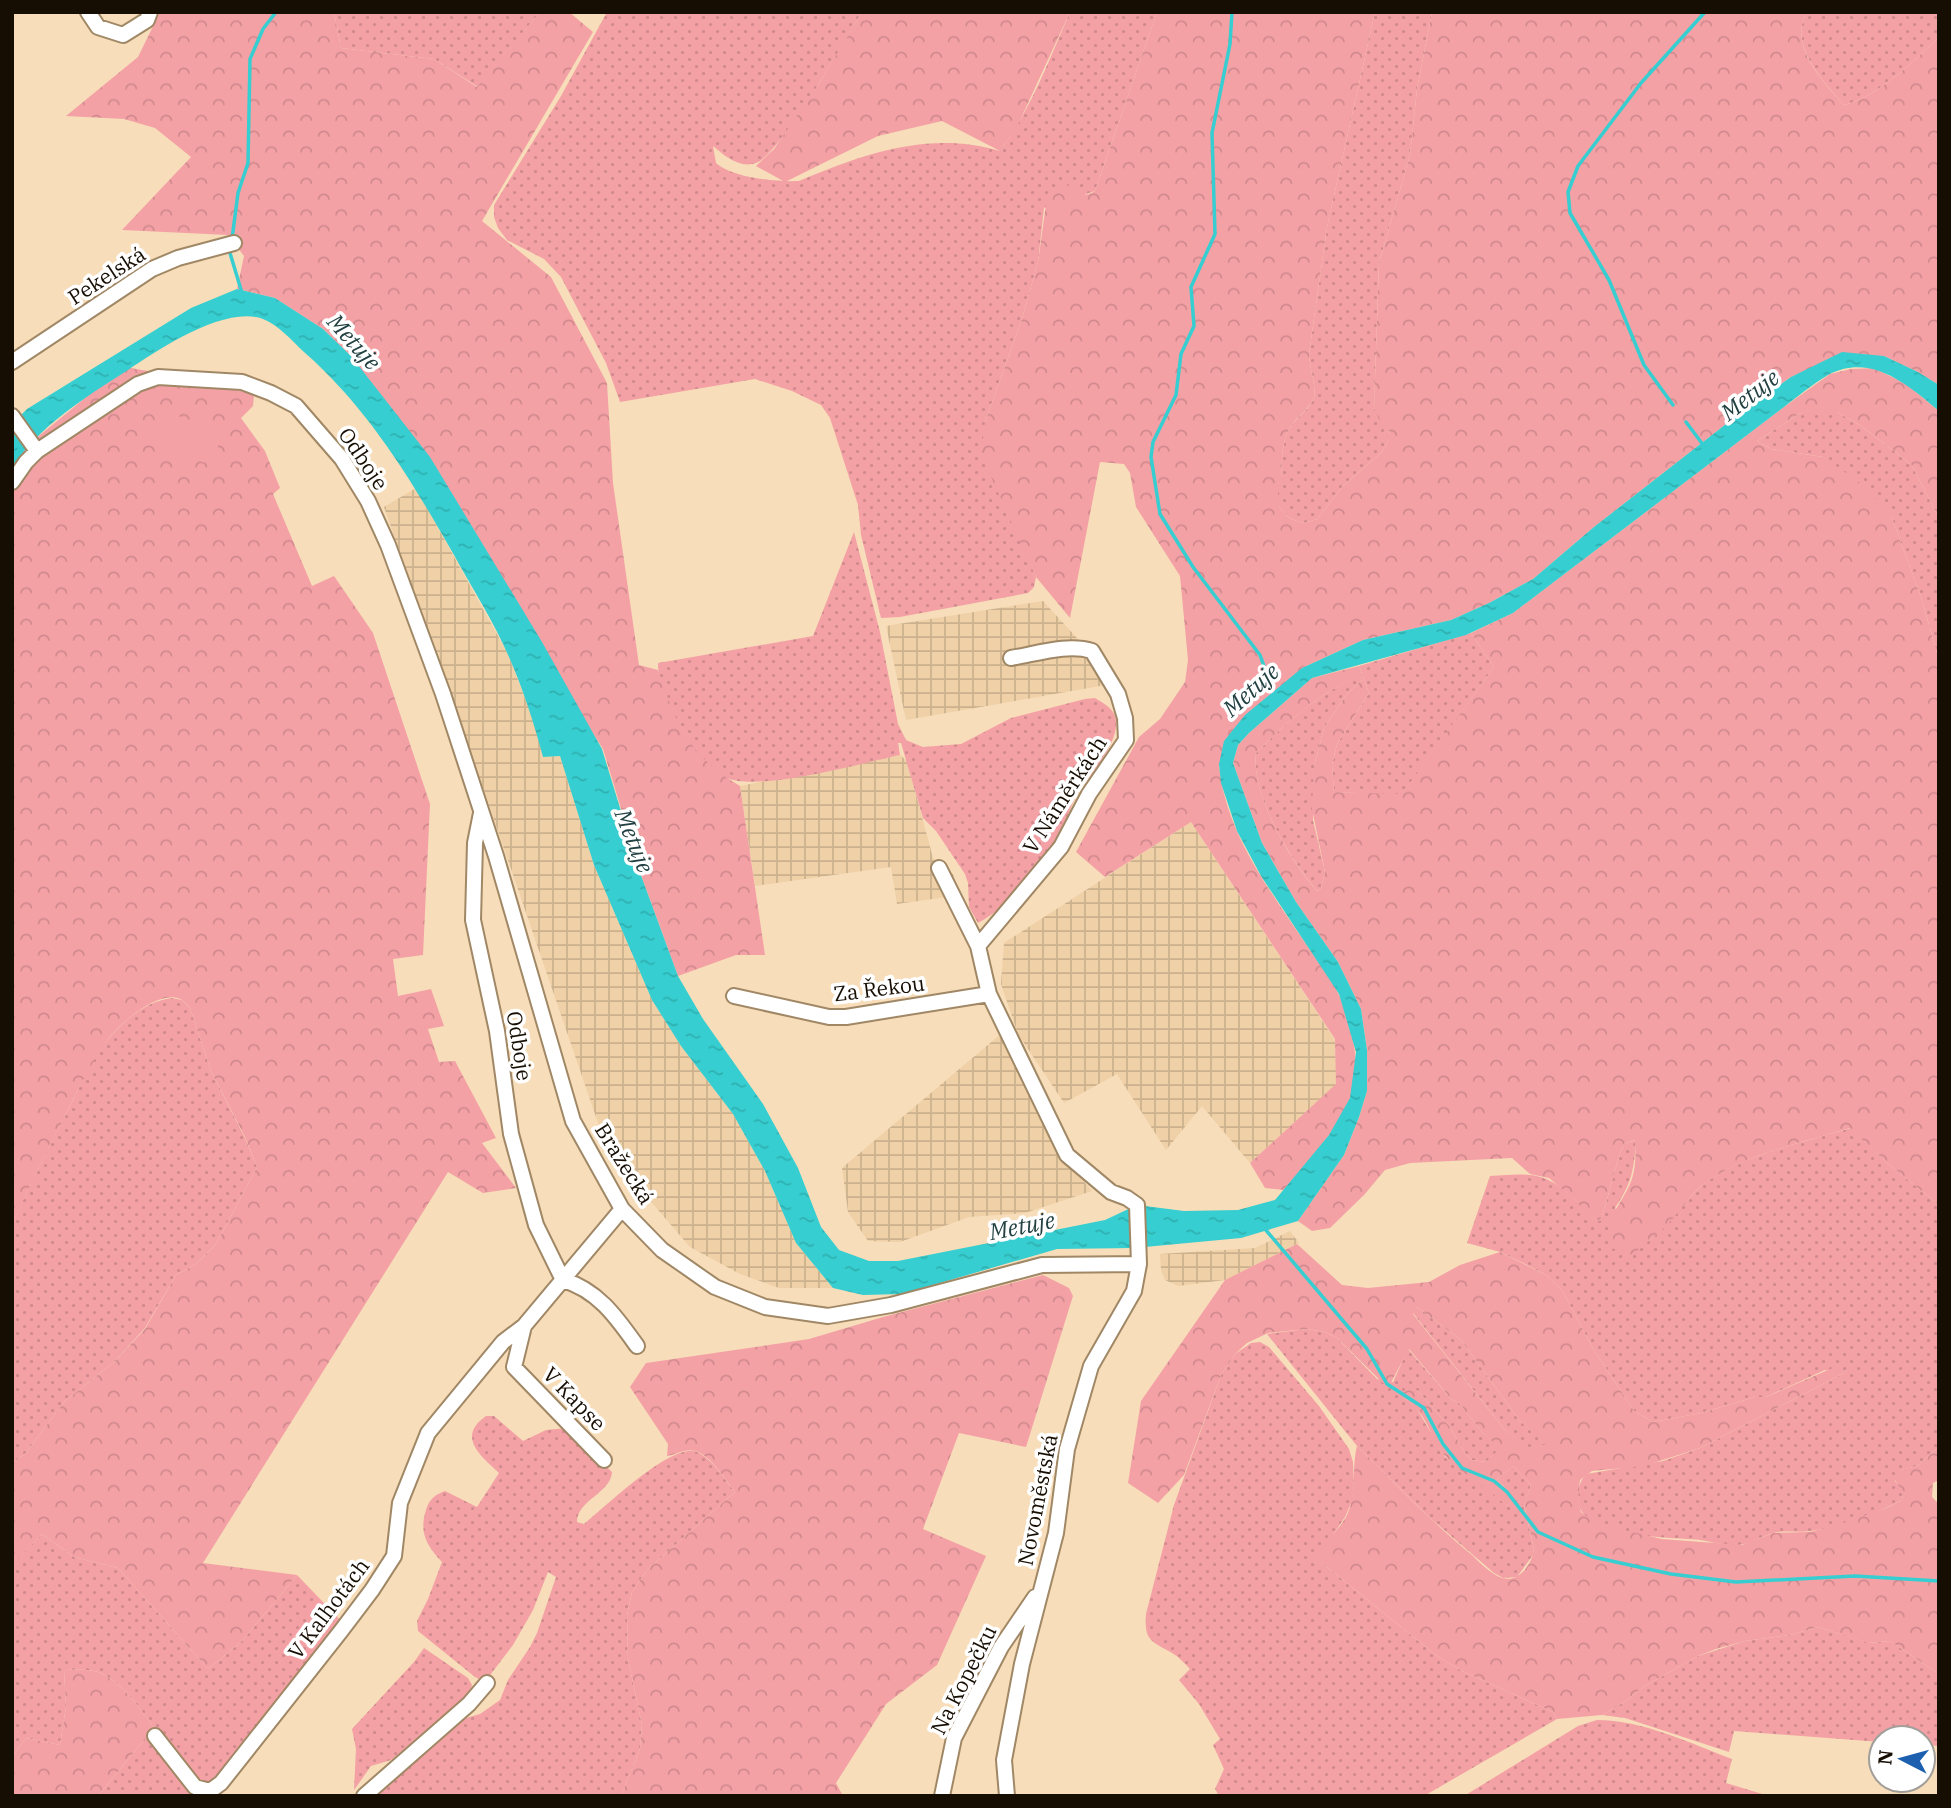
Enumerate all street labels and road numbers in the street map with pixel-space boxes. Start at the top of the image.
street label: Pekelská [62,240,151,311]
street label: Odboje [333,422,395,495]
street label: V Náměrkách [1016,730,1113,859]
street label: Za Řekou [832,969,926,1007]
street label: Odboje [501,1009,539,1083]
street label: Bražecká [589,1117,661,1210]
street label: V Kapse [537,1360,612,1437]
street label: Novoměstská [1011,1432,1063,1568]
street label: V Kalhotách [281,1552,375,1664]
street label: Na Kopečku [924,1620,1003,1739]

